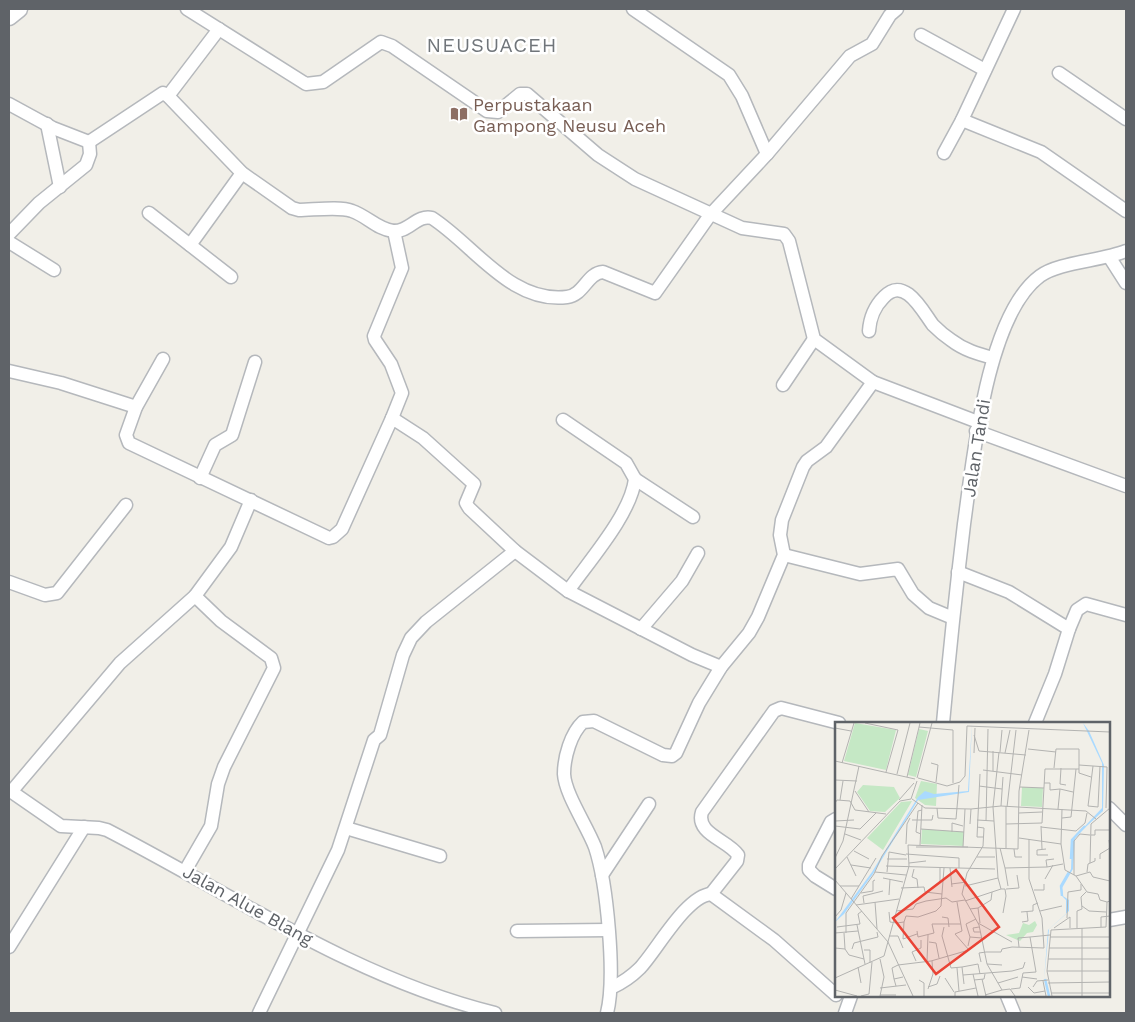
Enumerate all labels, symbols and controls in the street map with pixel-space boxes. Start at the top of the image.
district label: NEUSUACEH [426,33,558,57]
place label: Perpustakaan Gampong Neusu Aceh [473,94,666,136]
library icon: Perpustakaan Gampong Neusu Aceh [449,104,469,124]
street label: Jalan Tandi [958,397,994,499]
inset map [835,722,1110,997]
street label: Jalan Alue Blang [179,861,317,950]

